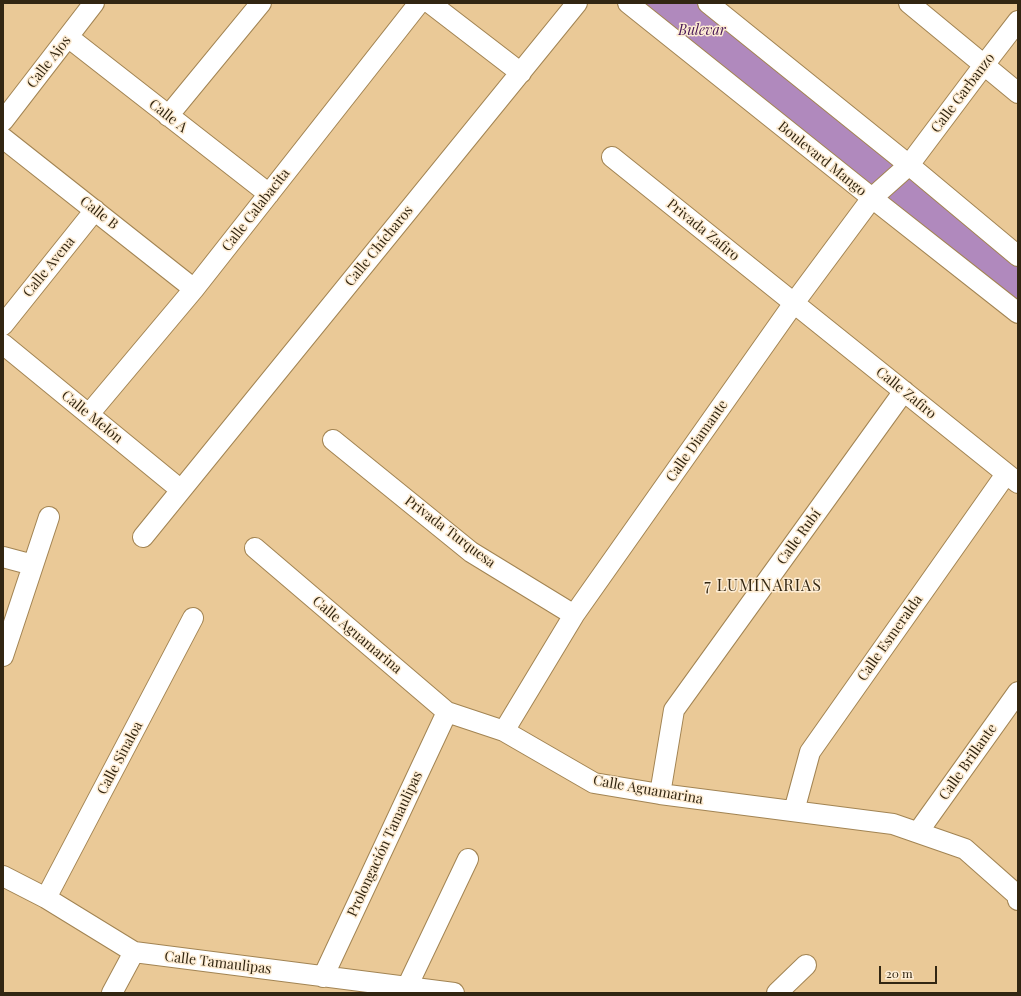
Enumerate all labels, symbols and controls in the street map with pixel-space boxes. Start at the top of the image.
park label: Bulevar [678,23,726,39]
street label: Calle Ajos [23,33,75,91]
street label: Calle Garbanzo [928,50,998,136]
street label: Calle A [146,96,190,136]
street label: Boulevard Mango [774,118,870,200]
street label: Calle Calabacita [219,165,293,255]
street label: Calle B [77,193,121,233]
street label: Privada Zafiro [663,196,743,264]
street label: Calle Chícharos [341,202,417,290]
street label: Calle Avena [20,233,78,301]
street label: Calle Zafiro [872,364,940,422]
street label: Calle Melón [58,387,126,447]
street label: Calle Diamante [663,397,731,485]
street label: Privada Turquesa [401,492,499,572]
street label: Calle Rubí [773,506,825,568]
district label: 7 LUMINARIAS [704,576,822,596]
street label: Calle Esmeralda [854,592,926,684]
street label: Calle Aguamarina [309,593,405,677]
street label: Calle Sinaloa [94,718,146,798]
street label: Calle Brillante [935,721,1001,803]
street label: Prolongación Tamaulipas [344,769,426,919]
street label: Calle Aguamarina [592,772,704,808]
street label: Calle Tamaulipas [164,948,272,978]
scale bar [881,958,939,984]
text: 20 m [886,965,913,981]

